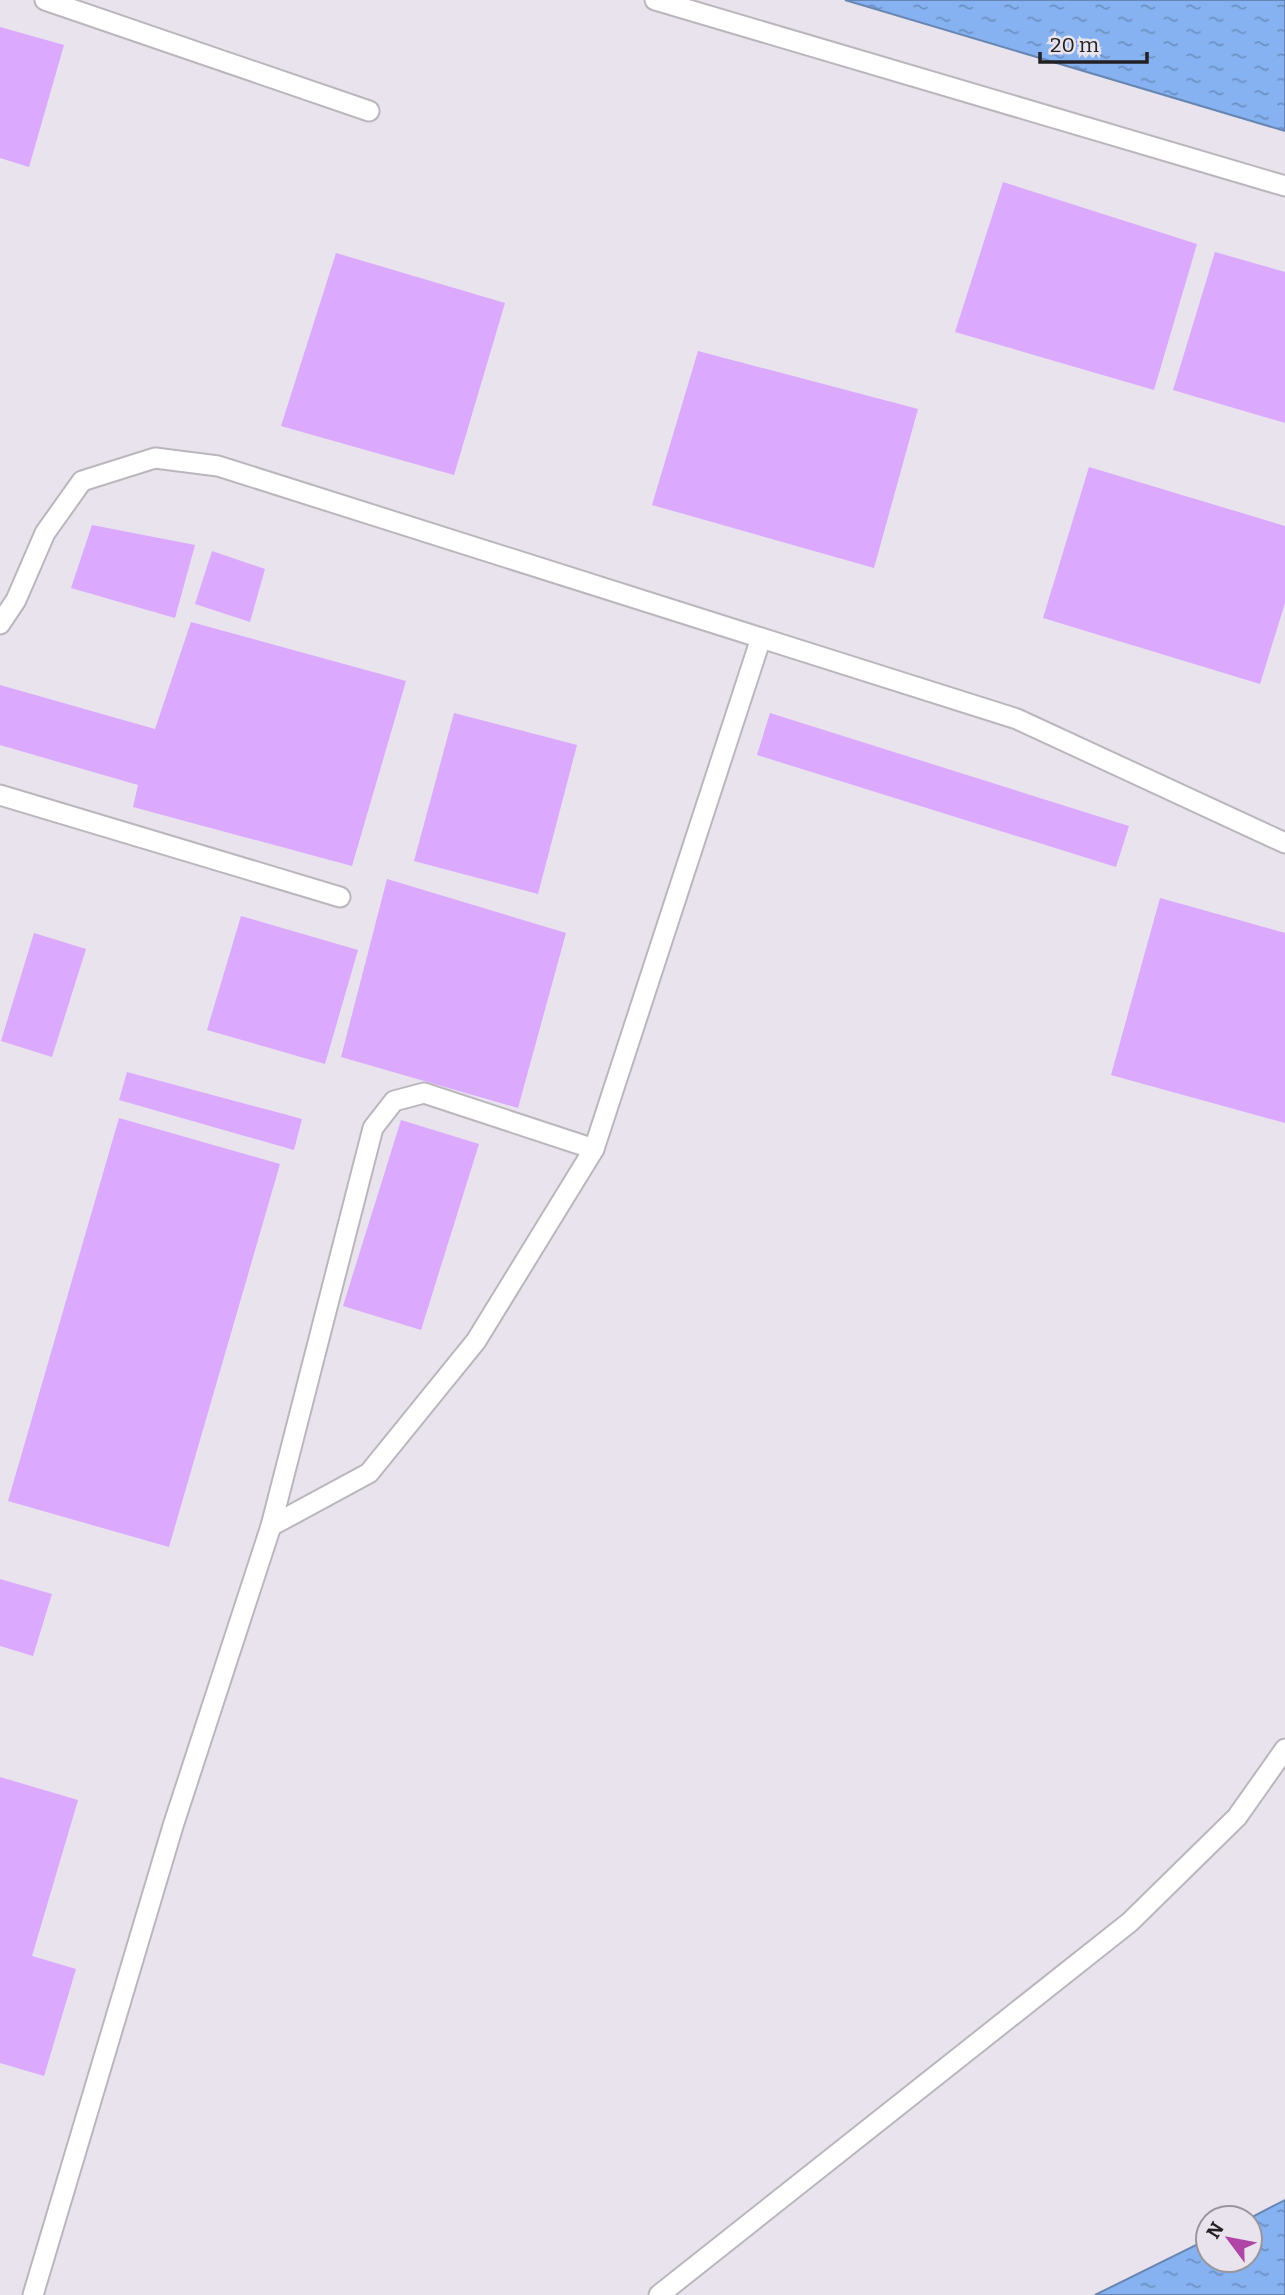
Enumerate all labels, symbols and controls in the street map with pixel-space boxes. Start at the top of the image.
scale bar [1040,21,1147,65]
text: 20 m [1050,32,1099,58]
north arrow [1194,2204,1264,2274]
text: N [1201,2218,1229,2243]

